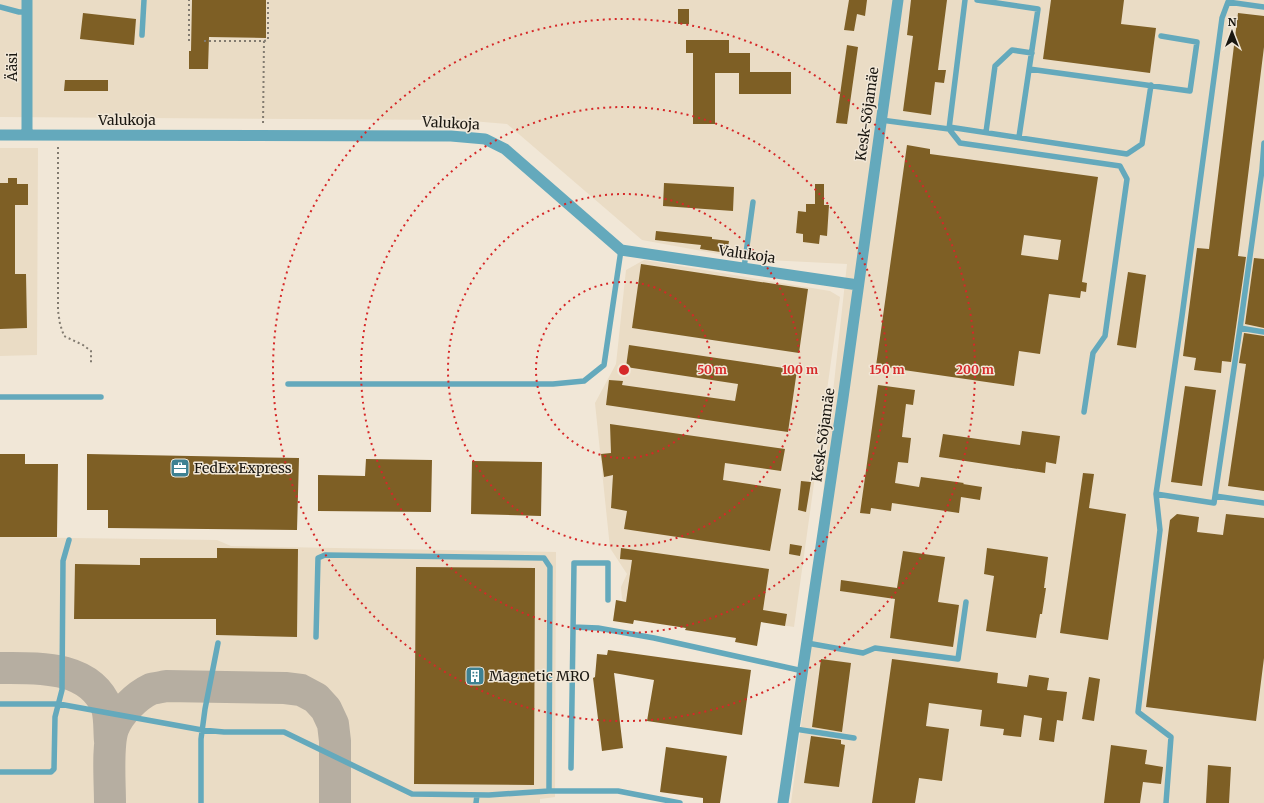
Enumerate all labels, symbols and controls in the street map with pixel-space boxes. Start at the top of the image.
north arrow [1212,12,1252,52]
text: N [1228,15,1237,29]
street label: Ääsi [3,52,21,82]
street label: Kesk-Sõjamäe [852,66,882,162]
street label: Valukoja [97,111,156,129]
street label: Valukoja [421,112,481,134]
street label: Valukoja [716,241,777,267]
text: 50 m [697,362,727,377]
text: 100 m [782,362,818,377]
text: 150 m [870,362,905,377]
text: 200 m [956,362,994,377]
centre of rings [617,363,631,377]
street label: Kesk-Sõjamäe [808,387,838,483]
office icon: FedEx Express [169,457,191,479]
place label: FedEx Express [194,459,292,477]
building icon: Magnetic MRO [464,665,486,687]
place label: Magnetic MRO [489,667,590,685]

